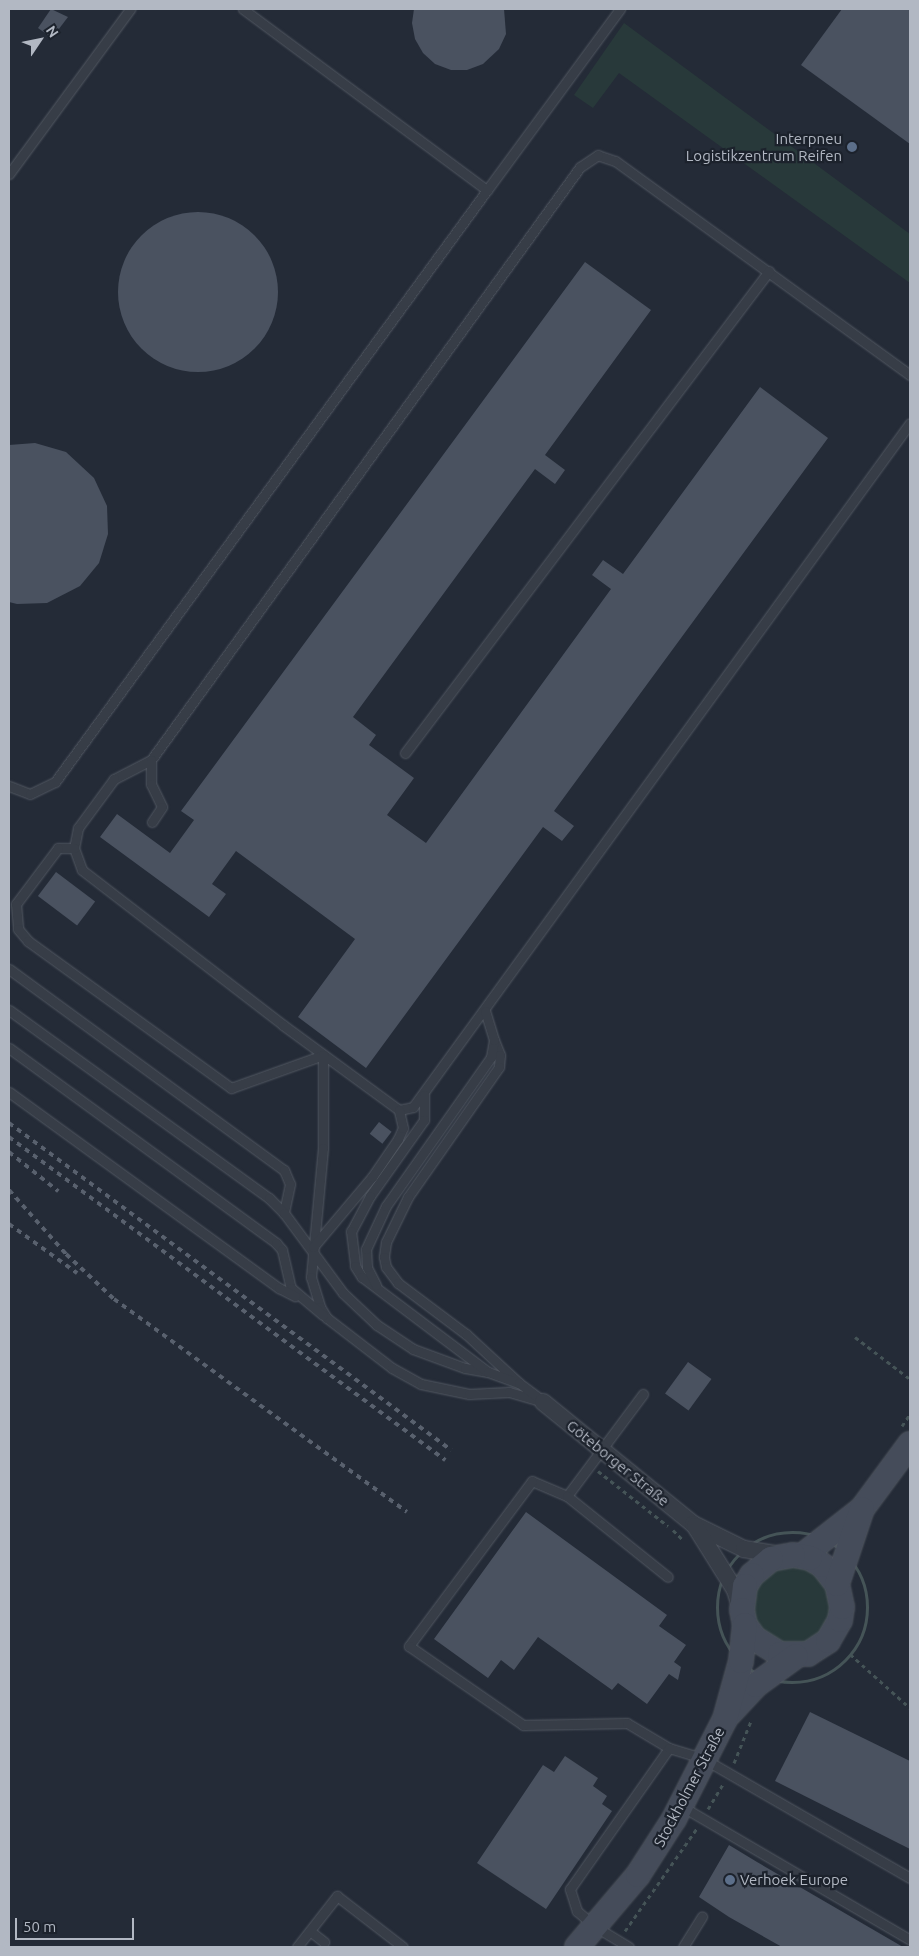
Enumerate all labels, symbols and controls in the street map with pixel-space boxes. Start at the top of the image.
north arrow [15,15,65,65]
text: N [43,23,62,40]
place label: Interpneu Logistikzentrum Reifen [686,129,842,164]
marker: Interpneu Logistikzentrum Reifen [846,141,858,153]
street label: Göteborger Straße [563,1416,673,1510]
street label: Stockholmer Straße [650,1724,728,1850]
place label: Verhoek Europe [740,1871,848,1889]
marker: Verhoek Europe [724,1874,736,1886]
scale bar [18,1908,136,1940]
text: 50 m [23,1918,56,1935]

